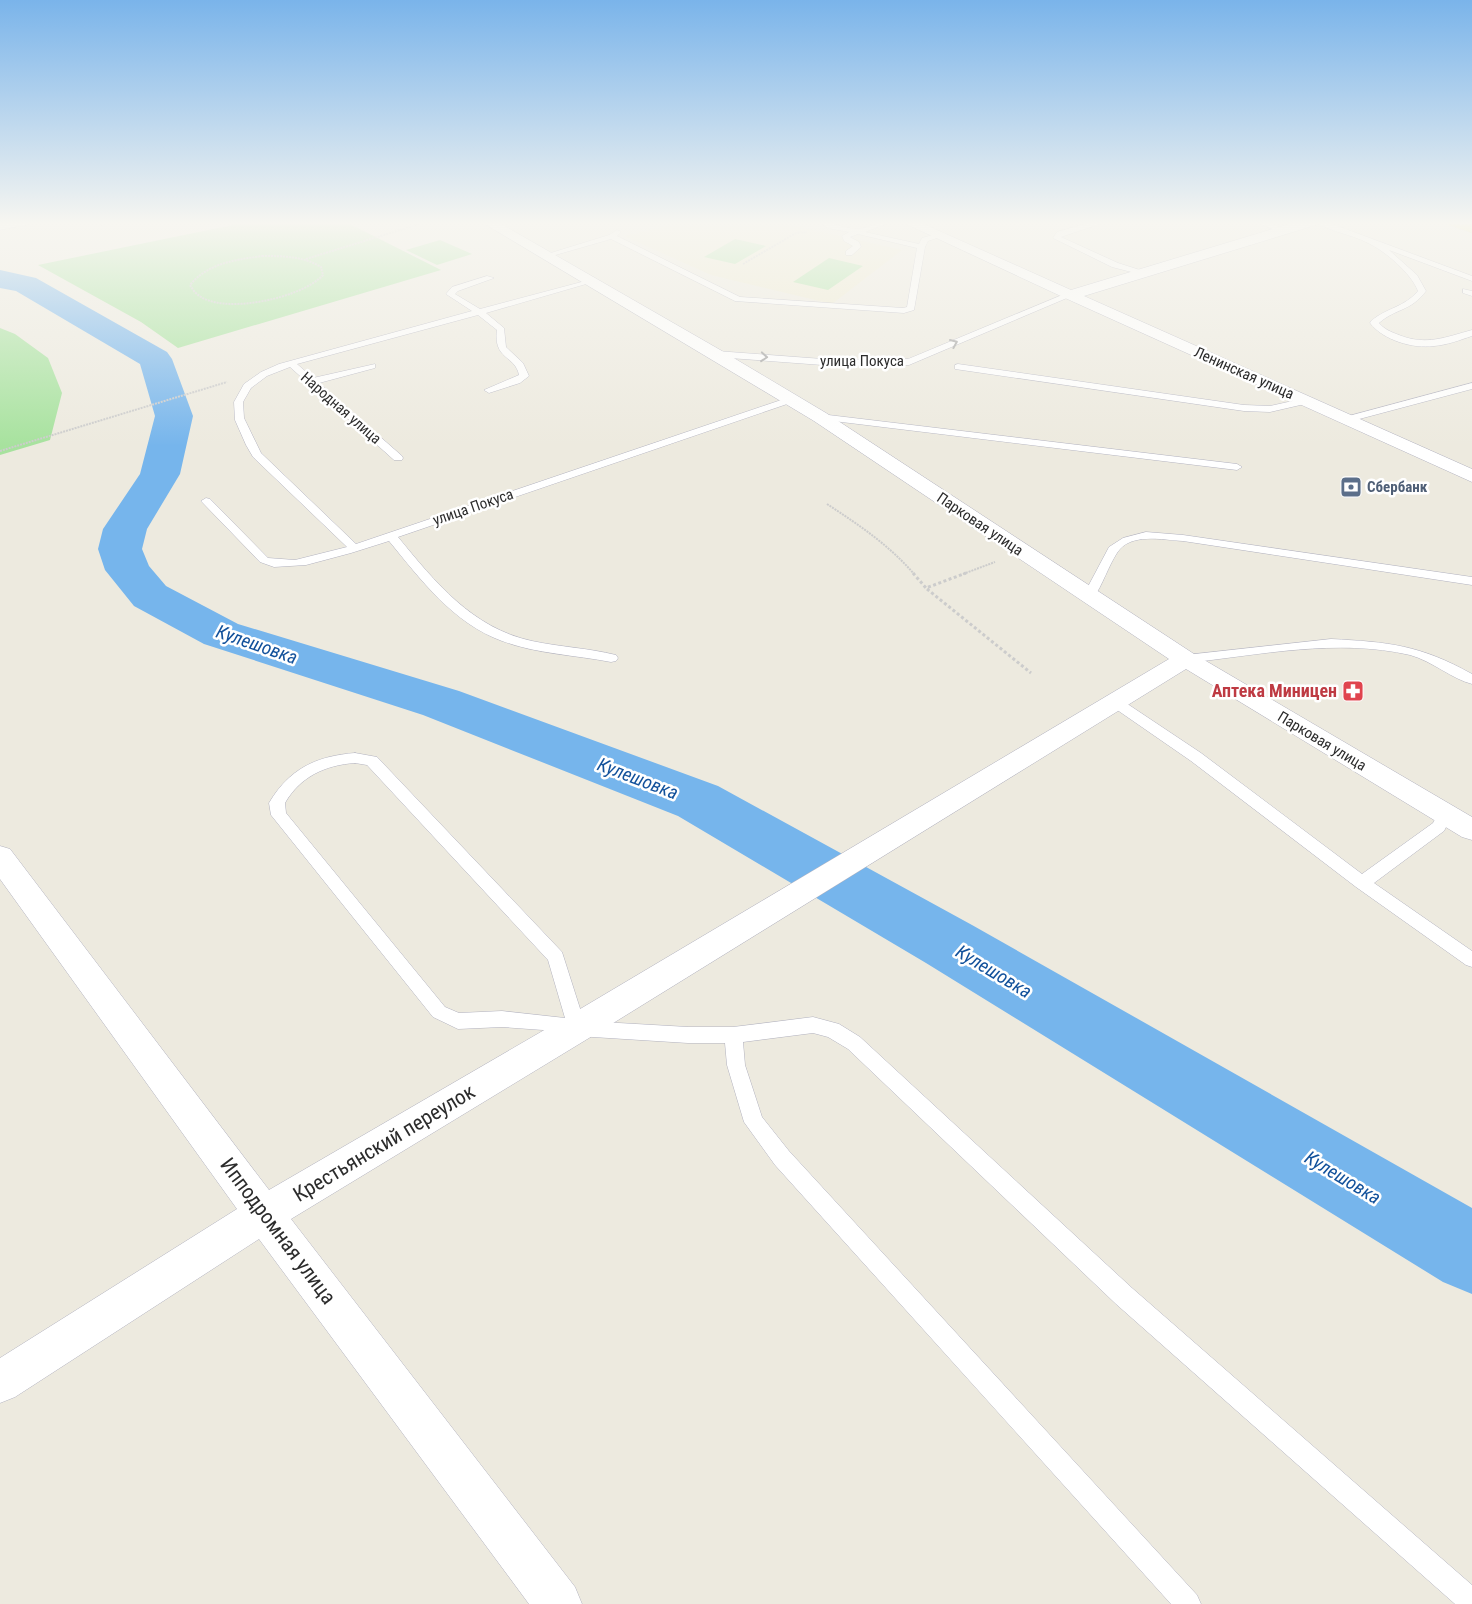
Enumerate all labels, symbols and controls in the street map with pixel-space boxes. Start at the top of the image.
one-way arrow [949,339,958,350]
street label: Ленинская улица [1191,343,1297,403]
one-way arrow [760,352,768,363]
street label: улица Покуса [820,352,904,370]
street label: Народная улица [297,368,385,448]
bank icon: Сбербанк [1339,475,1363,499]
place label: Сбербанк [1367,478,1428,496]
street label: улица Покуса [430,485,516,529]
street label: Парковая улица [933,489,1027,559]
water label: Кулешовка [213,620,301,669]
pharmacy icon: Аптека Миницен [1341,679,1365,703]
place label: Аптека Миницен [1212,680,1337,701]
street label: Парковая улица [1274,707,1370,775]
water label: Кулешовка [594,753,681,804]
water label: Кулешовка [952,940,1036,1003]
street label: Крестьянский переулок [289,1079,479,1207]
water label: Кулешовка [1301,1146,1385,1209]
street label: Ипподромная улица [215,1153,341,1309]

